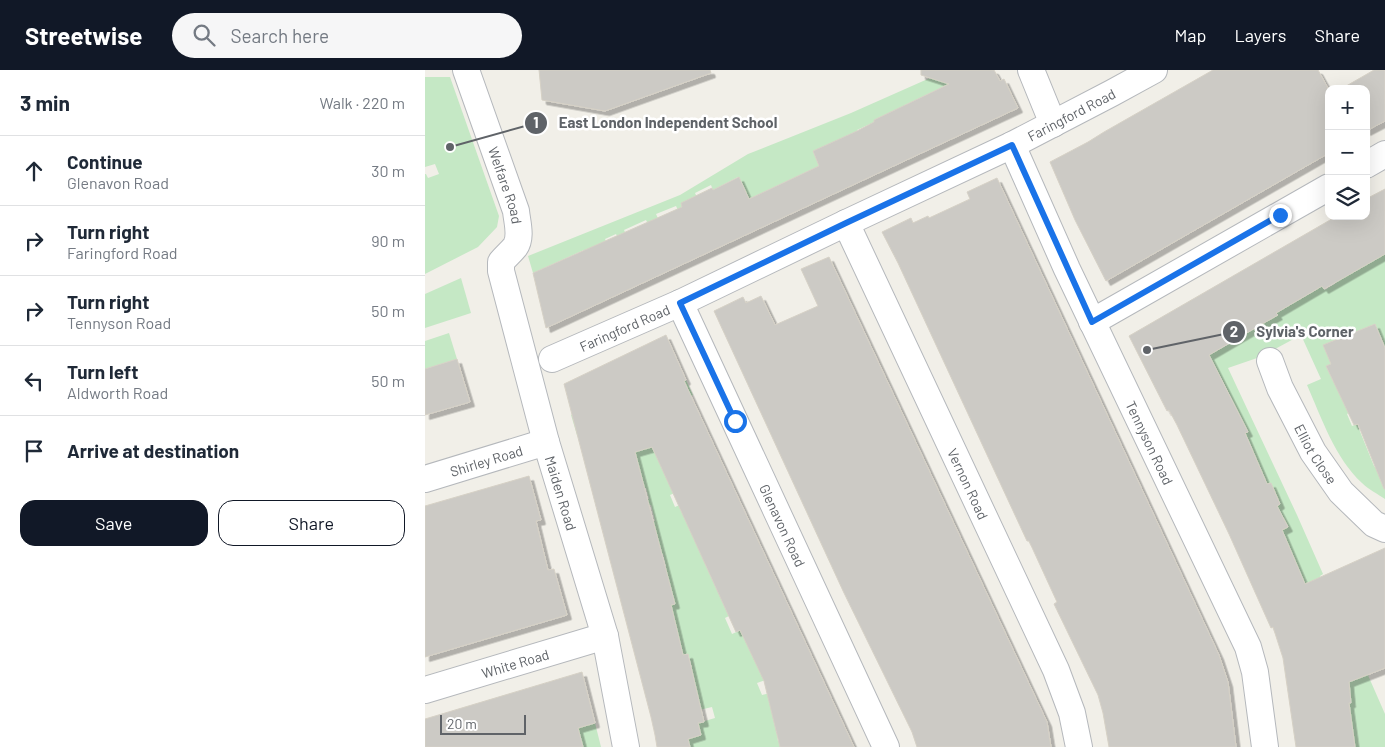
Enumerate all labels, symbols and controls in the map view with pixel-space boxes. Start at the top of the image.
search box [172,13,522,58]
text: Streetwise [25,21,142,50]
icon: search [190,21,218,49]
text: Search here [230,24,329,47]
text: Map [1174,24,1206,46]
text: Layers [1234,24,1287,46]
text: Share [1315,24,1360,46]
street label: Faringford Road [1024,84,1118,144]
map controls [1325,85,1370,220]
button: + [1325,85,1370,130]
text: 3 min [20,90,70,115]
text: Walk · 220 m [319,93,405,112]
callout: East London Independent School [524,108,787,138]
text: 1 [533,113,539,131]
text: East London Independent School [559,113,777,131]
button: − [1325,130,1370,175]
street label: Welfare Road [485,144,526,225]
text: Continue [67,150,143,173]
icon: ahead [20,157,48,185]
text: 30 m [371,161,405,180]
text: Glenavon Road [67,173,169,192]
button: layers [1325,175,1370,220]
route end [1269,204,1292,227]
text: Turn right [67,220,149,243]
icon: right [20,227,48,255]
text: 90 m [371,231,405,250]
text: Faringford Road [67,243,178,262]
text: Turn right [67,290,149,313]
icon: right [20,297,48,325]
street label: Faringford Road [577,300,672,355]
text: 50 m [371,301,405,320]
text: Tennyson Road [67,313,171,332]
callout: Sylvia's Corner [1221,317,1364,347]
text: 2 [1230,322,1238,340]
text: Sylvia's Corner [1256,322,1354,340]
text: Turn left [67,360,138,383]
icon: left [20,367,48,395]
text: 50 m [371,371,405,390]
text: Aldworth Road [67,383,168,402]
street label: Tennyson Road [1123,398,1177,487]
route start [724,410,747,433]
street label: Elliot Close [1291,421,1341,487]
icon: arrive [20,437,48,465]
text: Arrive at destination [67,439,239,462]
street label: Shirley Road [448,441,525,479]
street label: Vernon Road [944,445,992,522]
street label: Maiden Road [542,453,581,532]
street label: Glenavon Road [757,481,810,569]
button: Save [20,500,208,546]
button: Share [218,500,405,546]
street label: White Road [479,645,551,681]
scale bar [440,712,526,735]
text: 20 m [447,715,477,732]

